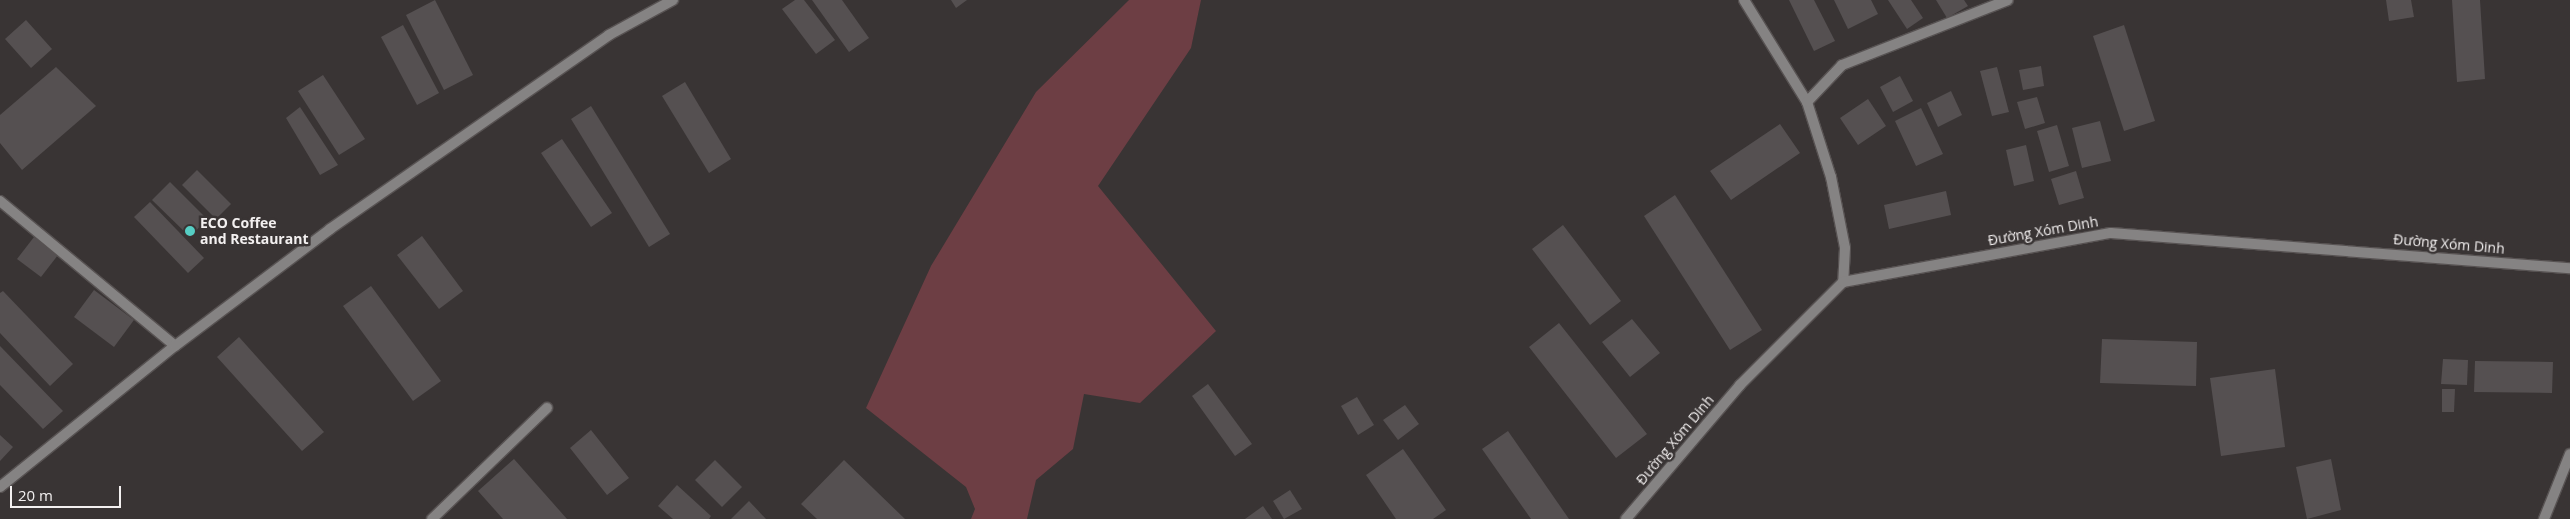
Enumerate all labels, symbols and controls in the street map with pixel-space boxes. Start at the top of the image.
street label: Đường Xóm Dinh [1986,213,2100,249]
place label: ECO Coffee and Restaurant [200,215,308,248]
marker: ECO Coffee and Restaurant [184,225,196,237]
street label: Đường Xóm Dinh [2393,231,2505,257]
street label: Đường Xóm Dinh [1633,392,1717,488]
scale bar [12,476,124,508]
text: 20 m [18,485,53,505]

